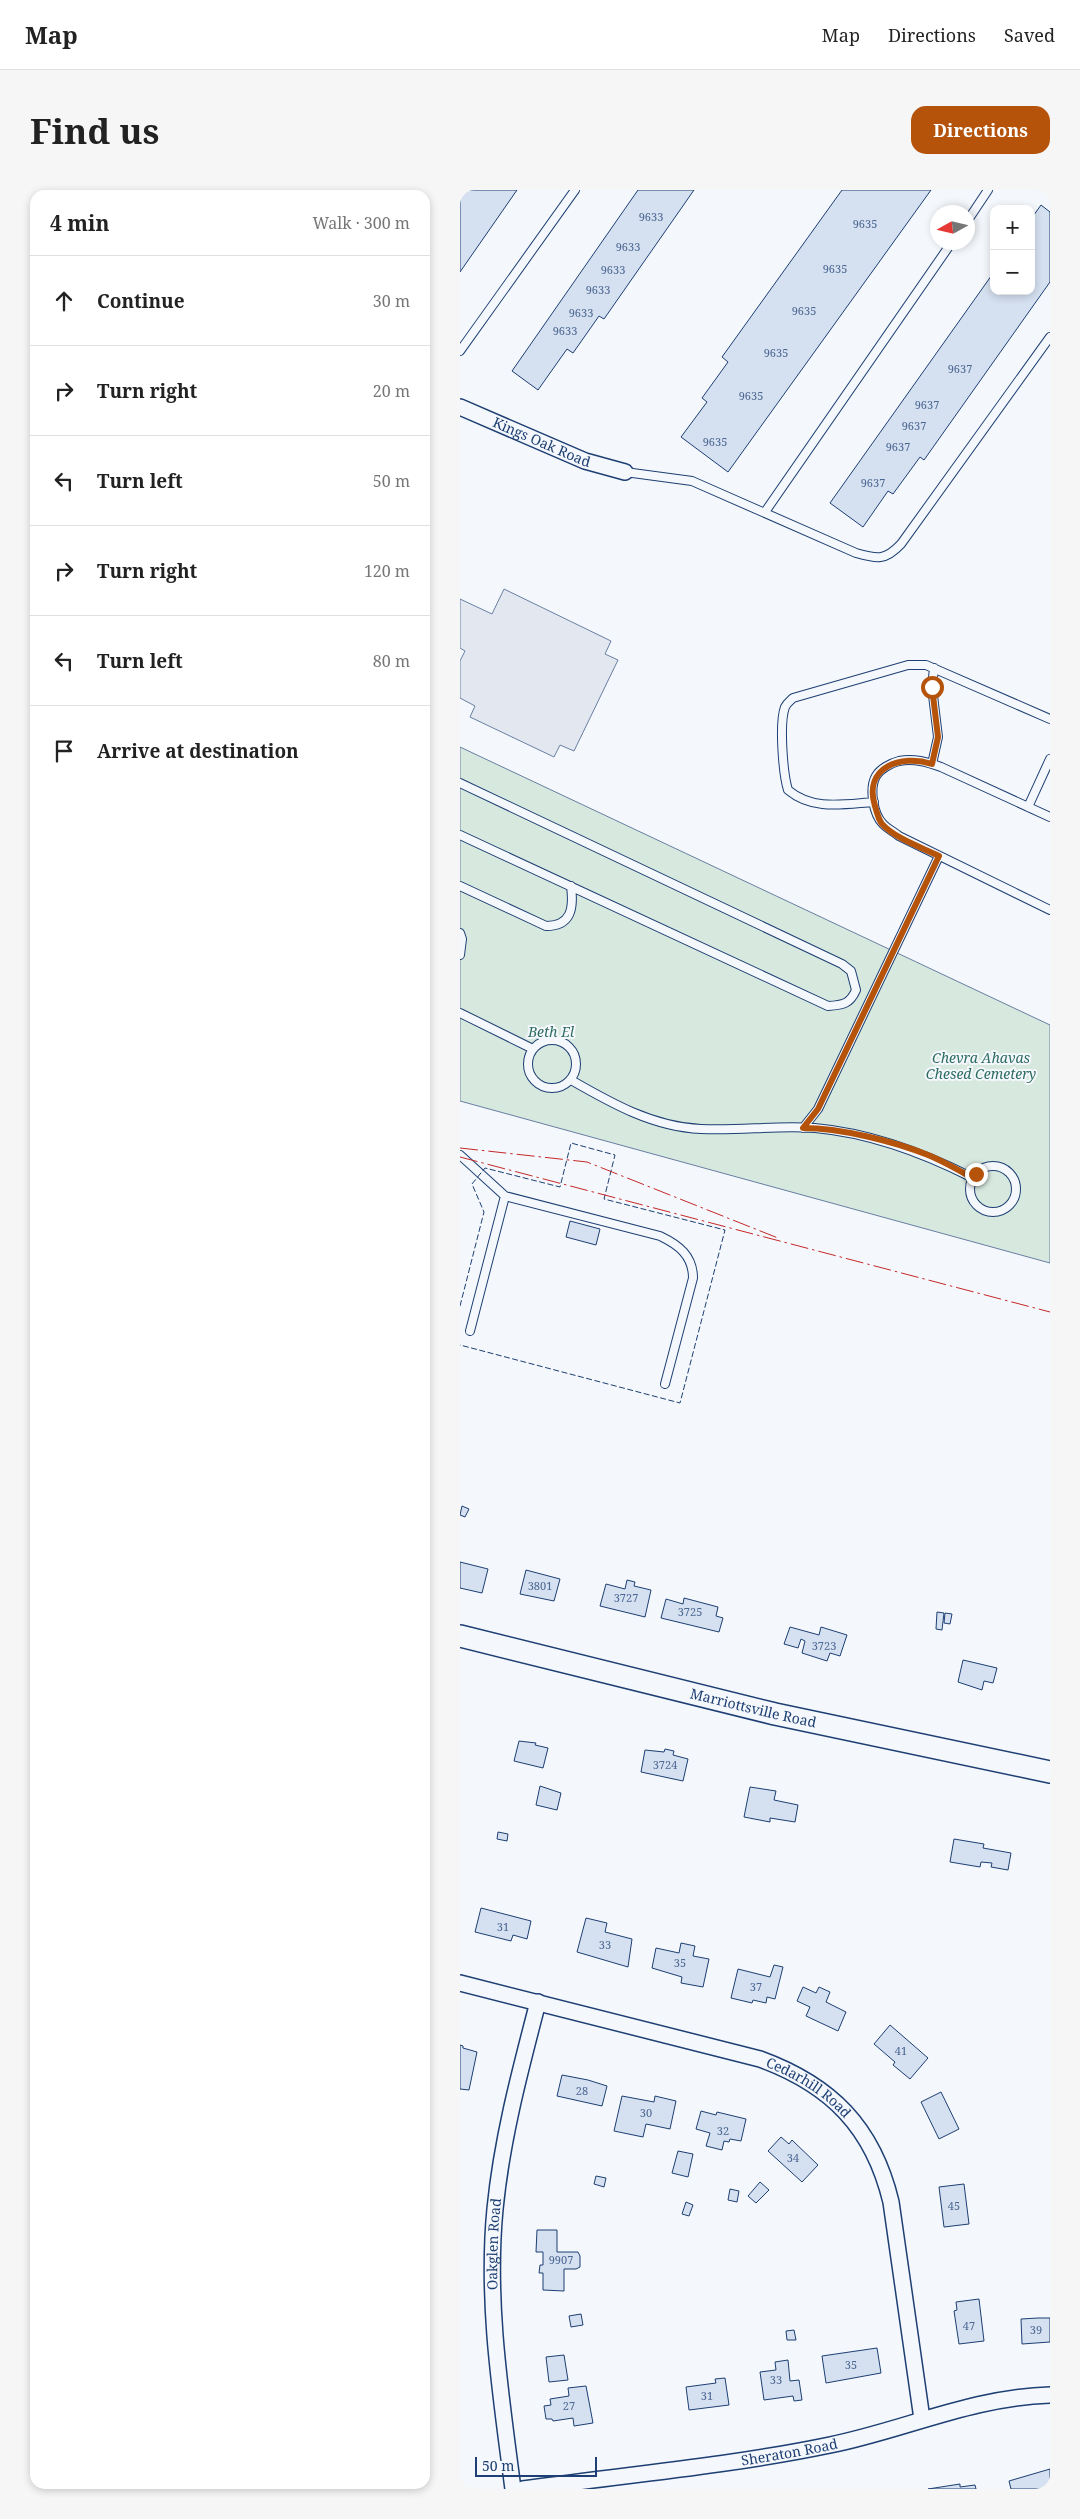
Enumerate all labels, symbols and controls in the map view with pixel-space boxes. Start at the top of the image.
text: Map [25,18,78,51]
text: Map [822,23,860,47]
text: Directions [888,23,976,47]
text: Saved [1004,23,1055,47]
button: Directions [911,106,1050,154]
text: Find us [30,107,159,154]
north arrow [930,205,975,250]
map controls [990,205,1035,295]
button: + [990,205,1035,250]
text: 4 min [50,209,109,237]
house number: 9633 [639,209,663,224]
text: Walk · 300 m [313,212,410,234]
house number: 9635 [853,216,877,231]
house number: 9633 [616,239,640,254]
button: − [990,250,1035,295]
house number: 9635 [823,261,847,276]
house number: 9633 [601,262,625,277]
house number: 9633 [586,282,610,297]
icon: ahead [50,287,78,315]
text: Continue [97,288,185,314]
text: 30 m [373,290,410,312]
house number: 9635 [792,303,816,318]
house number: 9633 [569,305,593,320]
house number: 9633 [553,323,577,338]
house number: 9635 [764,345,788,360]
house number: 9637 [948,361,972,376]
icon: right [50,377,78,405]
text: Turn right [97,378,197,404]
text: 20 m [373,380,410,402]
house number: 9635 [739,388,763,403]
house number: 9637 [915,397,939,412]
street label: Kings Oak Road [490,412,593,471]
house number: 9637 [902,418,926,433]
house number: 9635 [703,434,727,449]
house number: 9637 [886,439,910,454]
icon: left [50,467,78,495]
text: Turn left [97,468,183,494]
text: 50 m [373,470,410,492]
house number: 9637 [861,475,885,490]
icon: right [50,557,78,585]
text: Turn right [97,558,197,584]
text: 120 m [364,560,410,582]
icon: left [50,647,78,675]
text: Turn left [97,648,183,674]
text: 80 m [373,650,410,672]
route start [921,676,944,699]
icon: arrive [50,737,78,765]
text: Arrive at destination [97,738,299,764]
park label: Beth El [527,1022,575,1041]
park label: Chevra Ahavas Chesed Cemetery [926,1048,1036,1083]
route end [965,1163,988,1186]
house number: 3801 [528,1578,552,1593]
house number: 3727 [614,1590,638,1605]
house number: 3725 [678,1604,702,1619]
house number: 3723 [812,1638,836,1653]
street label: Marriottsville Road [688,1683,819,1732]
house number: 3724 [653,1757,677,1772]
house number: 31 [497,1919,509,1934]
house number: 33 [599,1937,611,1952]
house number: 35 [674,1955,686,1970]
house number: 37 [750,1979,762,1994]
house number: 41 [895,2043,907,2058]
street label: Cedarhill Road [764,2052,856,2122]
house number: 28 [576,2083,588,2098]
house number: 30 [640,2105,652,2120]
house number: 32 [717,2123,729,2138]
house number: 34 [787,2150,799,2165]
street label: Oakglen Road [482,2197,505,2290]
house number: 45 [948,2198,960,2213]
house number: 9907 [549,2252,573,2267]
house number: 47 [963,2318,975,2333]
house number: 39 [1030,2322,1042,2337]
house number: 35 [845,2357,857,2372]
house number: 33 [770,2372,782,2387]
house number: 31 [701,2388,713,2403]
house number: 27 [563,2398,575,2413]
street label: Sheraton Road [740,2434,840,2470]
scale bar [475,2454,598,2477]
text: 50 m [482,2456,515,2475]

